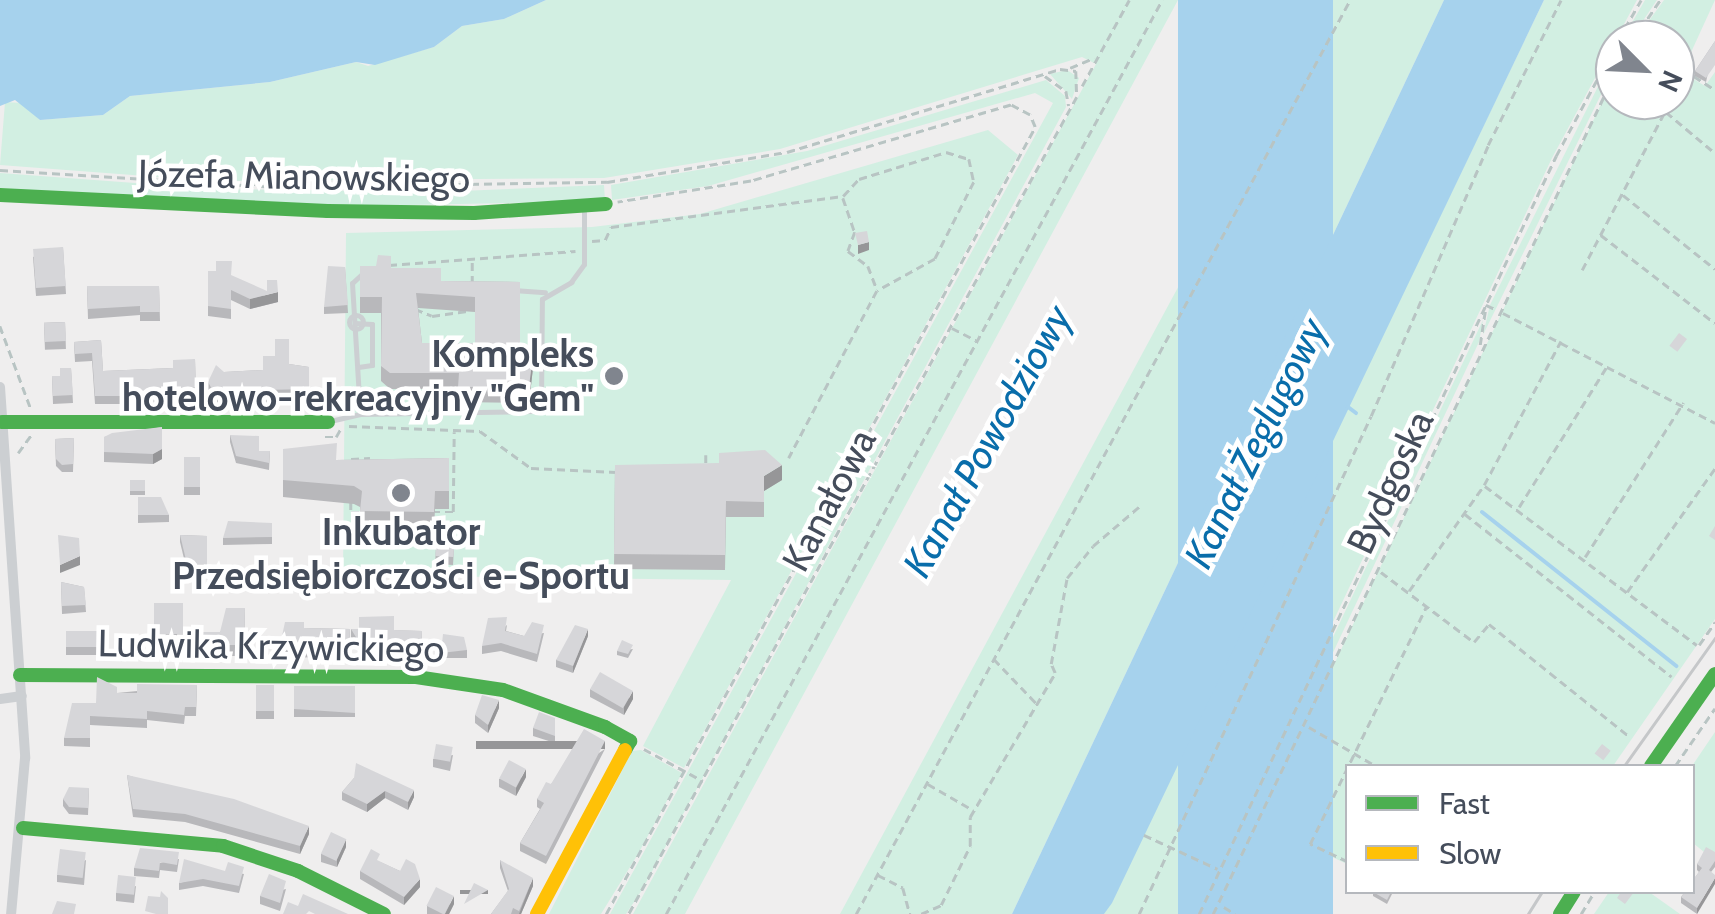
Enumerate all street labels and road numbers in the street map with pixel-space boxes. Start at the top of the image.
street label: Józefa Mianowskiego [138,150,470,202]
street label: Bydgoska [1337,403,1443,561]
street label: Kanałowa [773,421,885,579]
street label: Ludwika Krzywickiego [97,620,445,672]

